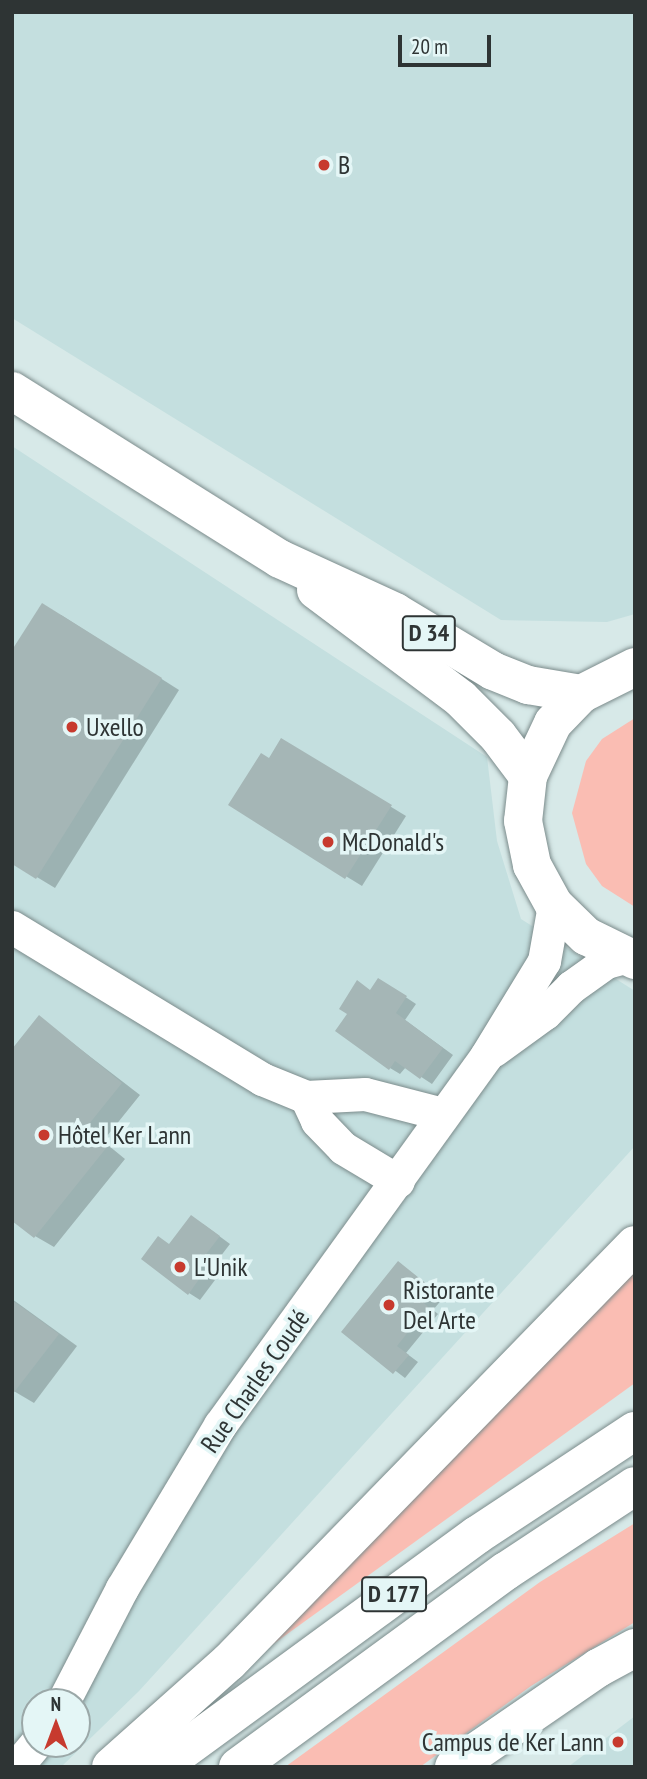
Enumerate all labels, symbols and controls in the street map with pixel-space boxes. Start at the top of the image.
scale bar [402,21,495,65]
text: 20 m [411,33,448,60]
place label: B [338,149,350,181]
marker: B [316,157,332,173]
road number: D 34 [401,612,457,654]
place label: Uxello [86,711,144,743]
marker: Uxello [64,719,80,735]
place label: McDonald's [342,826,444,858]
marker: McDonald's [320,834,336,850]
place label: Hôtel Ker Lann [58,1119,191,1151]
marker: Hôtel Ker Lann [36,1127,52,1143]
place label: L'Unik [194,1251,248,1283]
marker: L'Unik [172,1259,188,1275]
place label: Ristorante Del Arte [403,1274,495,1336]
marker: Ristorante Del Arte [381,1297,397,1313]
street label: Rue Charles Coudé [194,1303,316,1459]
road number: D 177 [361,1574,427,1614]
north arrow [21,1688,91,1758]
text: N [51,1692,61,1716]
place label: Campus de Ker Lann [422,1726,604,1758]
marker: Campus de Ker Lann [610,1734,626,1750]

